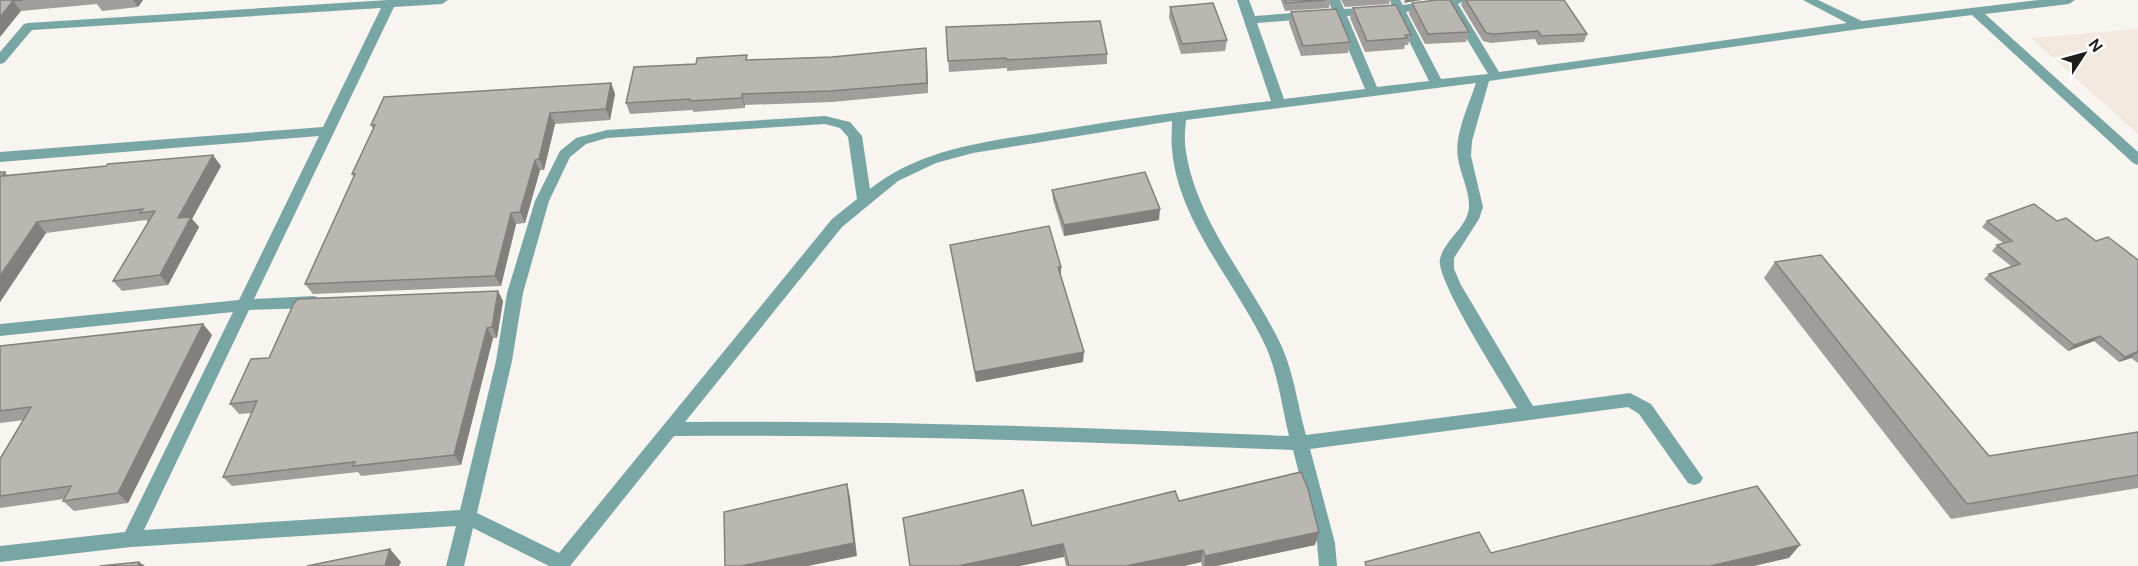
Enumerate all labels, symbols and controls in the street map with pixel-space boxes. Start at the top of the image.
north arrow [2054,24,2114,84]
text: N [2084,35,2108,56]

